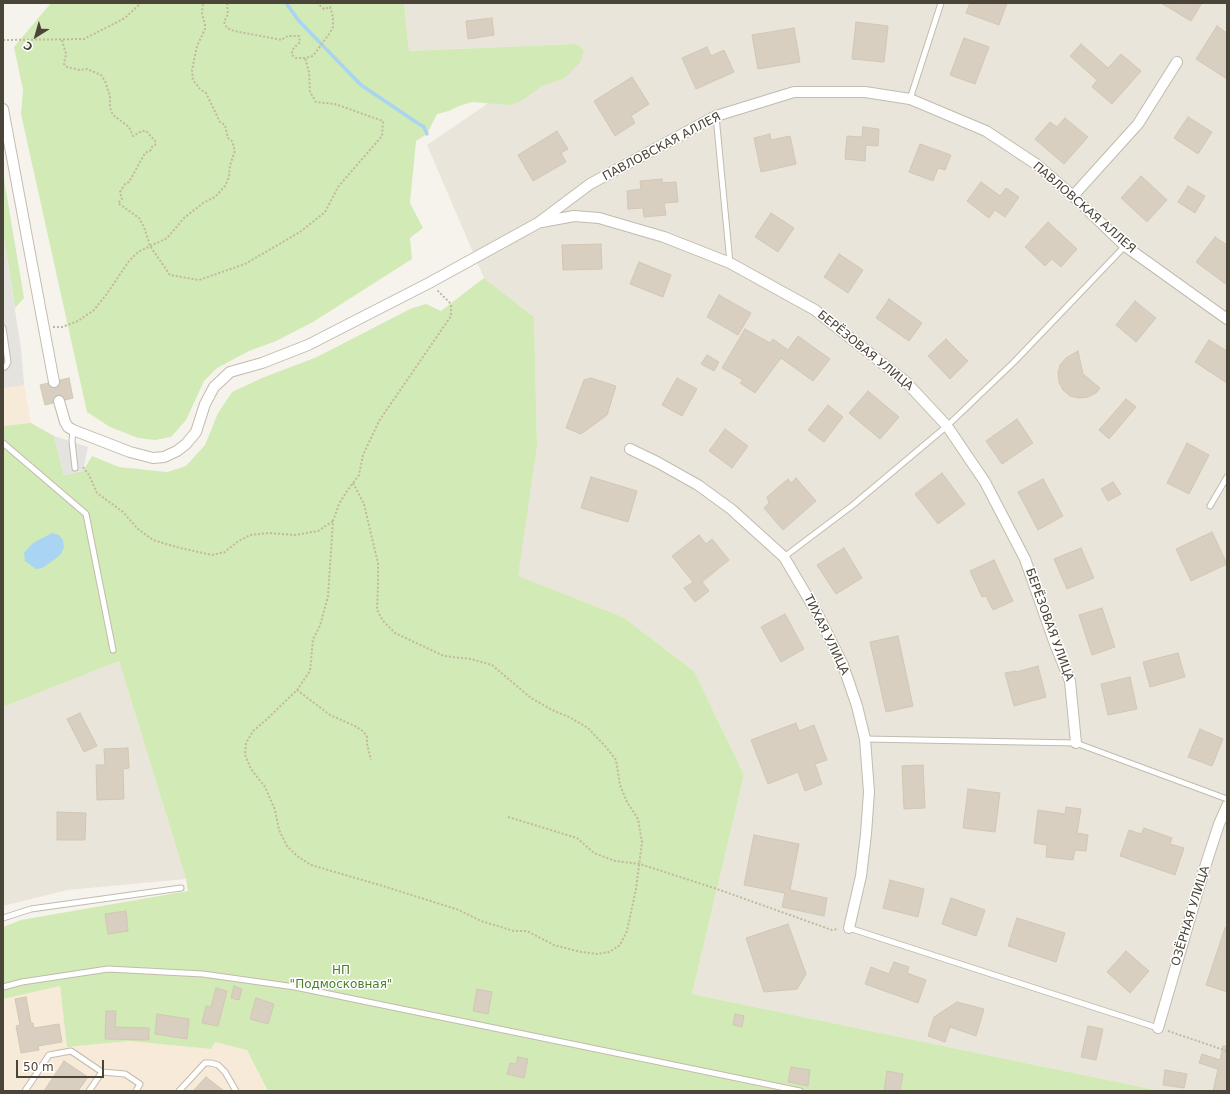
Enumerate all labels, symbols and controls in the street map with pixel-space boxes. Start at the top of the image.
north arrow [16,16,56,56]
text: С [21,38,36,54]
street label: ПАВЛОВСКАЯ АЛЛЕЯ [601,110,723,184]
street label: ПАВЛОВСКАЯ АЛЛЕЯ [1030,159,1138,257]
street label: БЕРЁЗОВАЯ УЛИЦА [814,308,916,394]
street label: БЕРЁЗОВАЯ УЛИЦА [1022,567,1076,683]
street label: ТИХАЯ УЛИЦА [800,592,852,678]
street label: ОЗЁРНАЯ УЛИЦА [1169,864,1213,968]
park label: НП "Подмосковная" [290,964,392,992]
scale bar [18,1052,106,1078]
text: 50 m [23,1060,54,1074]

